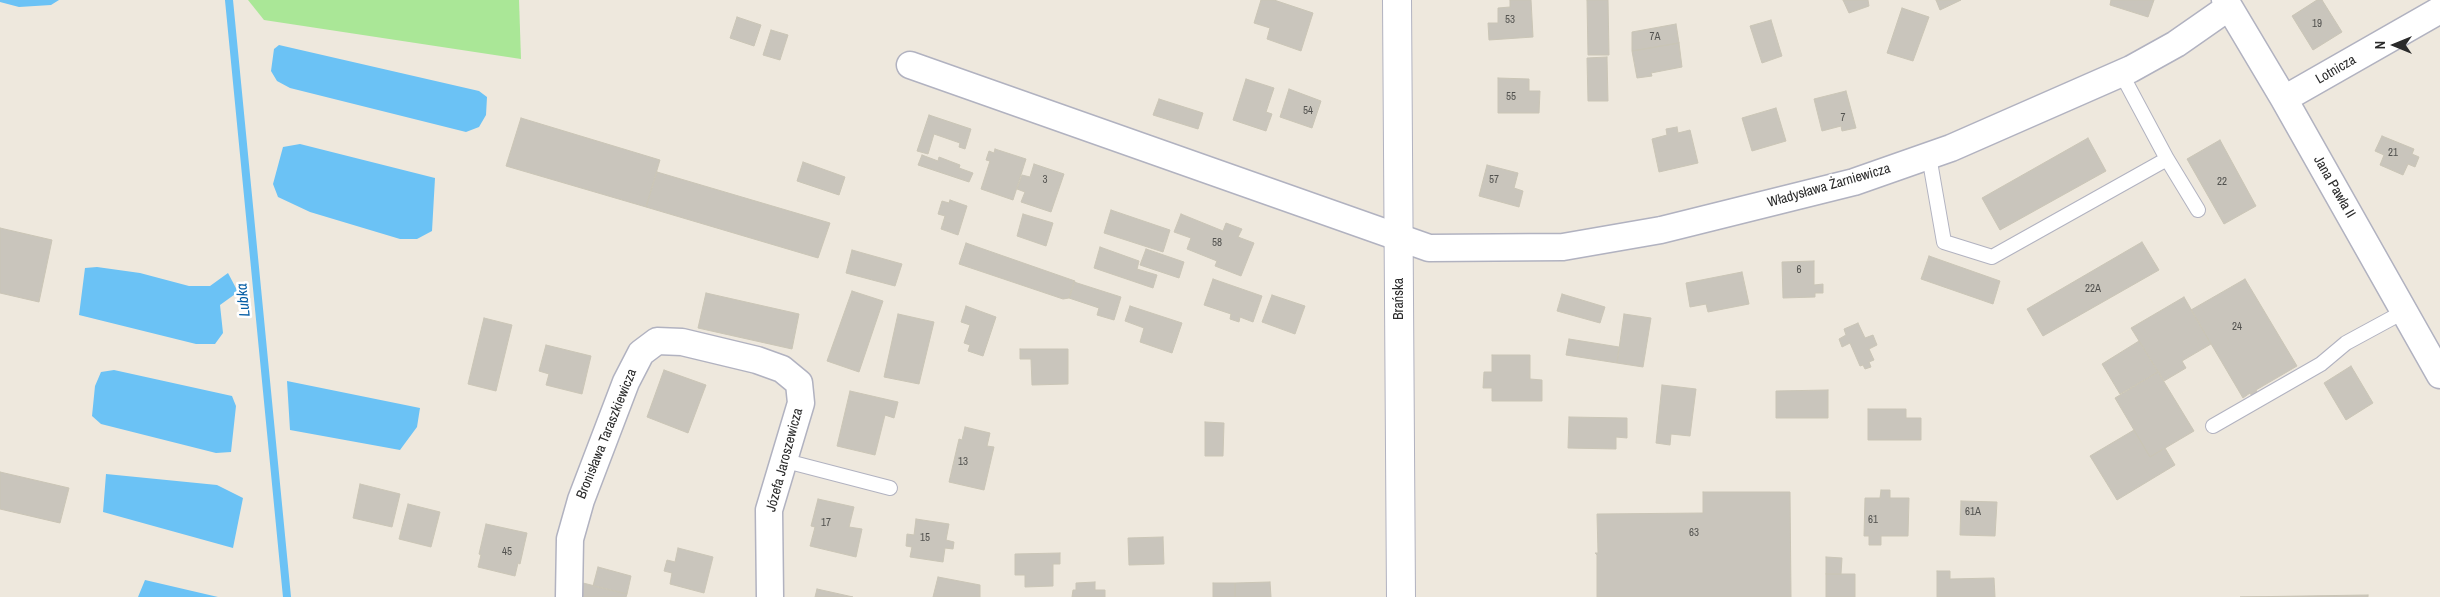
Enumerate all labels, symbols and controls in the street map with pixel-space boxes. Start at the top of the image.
house number: 53 [1505,13,1515,27]
house number: 19 [2312,17,2322,31]
north arrow [2370,20,2420,70]
house number: 7A [1649,30,1661,44]
text: N [2371,41,2389,49]
street label: Lotnicza [2313,52,2359,88]
house number: 55 [1506,90,1516,104]
house number: 54 [1303,104,1313,118]
house number: 7 [1840,111,1846,125]
house number: 21 [2388,146,2398,160]
street label: Jana Pawła II [2309,153,2359,221]
street label: Władysława Żarniewicza [1766,160,1892,212]
house number: 3 [1042,173,1048,187]
house number: 57 [1489,173,1499,187]
house number: 22 [2217,175,2227,189]
house number: 58 [1212,236,1222,250]
house number: 6 [1796,263,1802,277]
street label: Brańska [1391,278,1407,320]
water label: Lubka [233,282,255,318]
house number: 22A [2085,282,2101,296]
house number: 24 [2232,320,2242,334]
street label: Bronisława Taraszkiewicza [573,367,641,501]
street label: Józefa Jaroszewicza [763,406,807,514]
house number: 13 [958,455,968,469]
house number: 61A [1965,505,1981,519]
house number: 61 [1868,513,1878,527]
house number: 17 [821,516,831,530]
house number: 63 [1689,526,1699,540]
house number: 15 [920,531,930,545]
house number: 45 [502,545,512,559]

